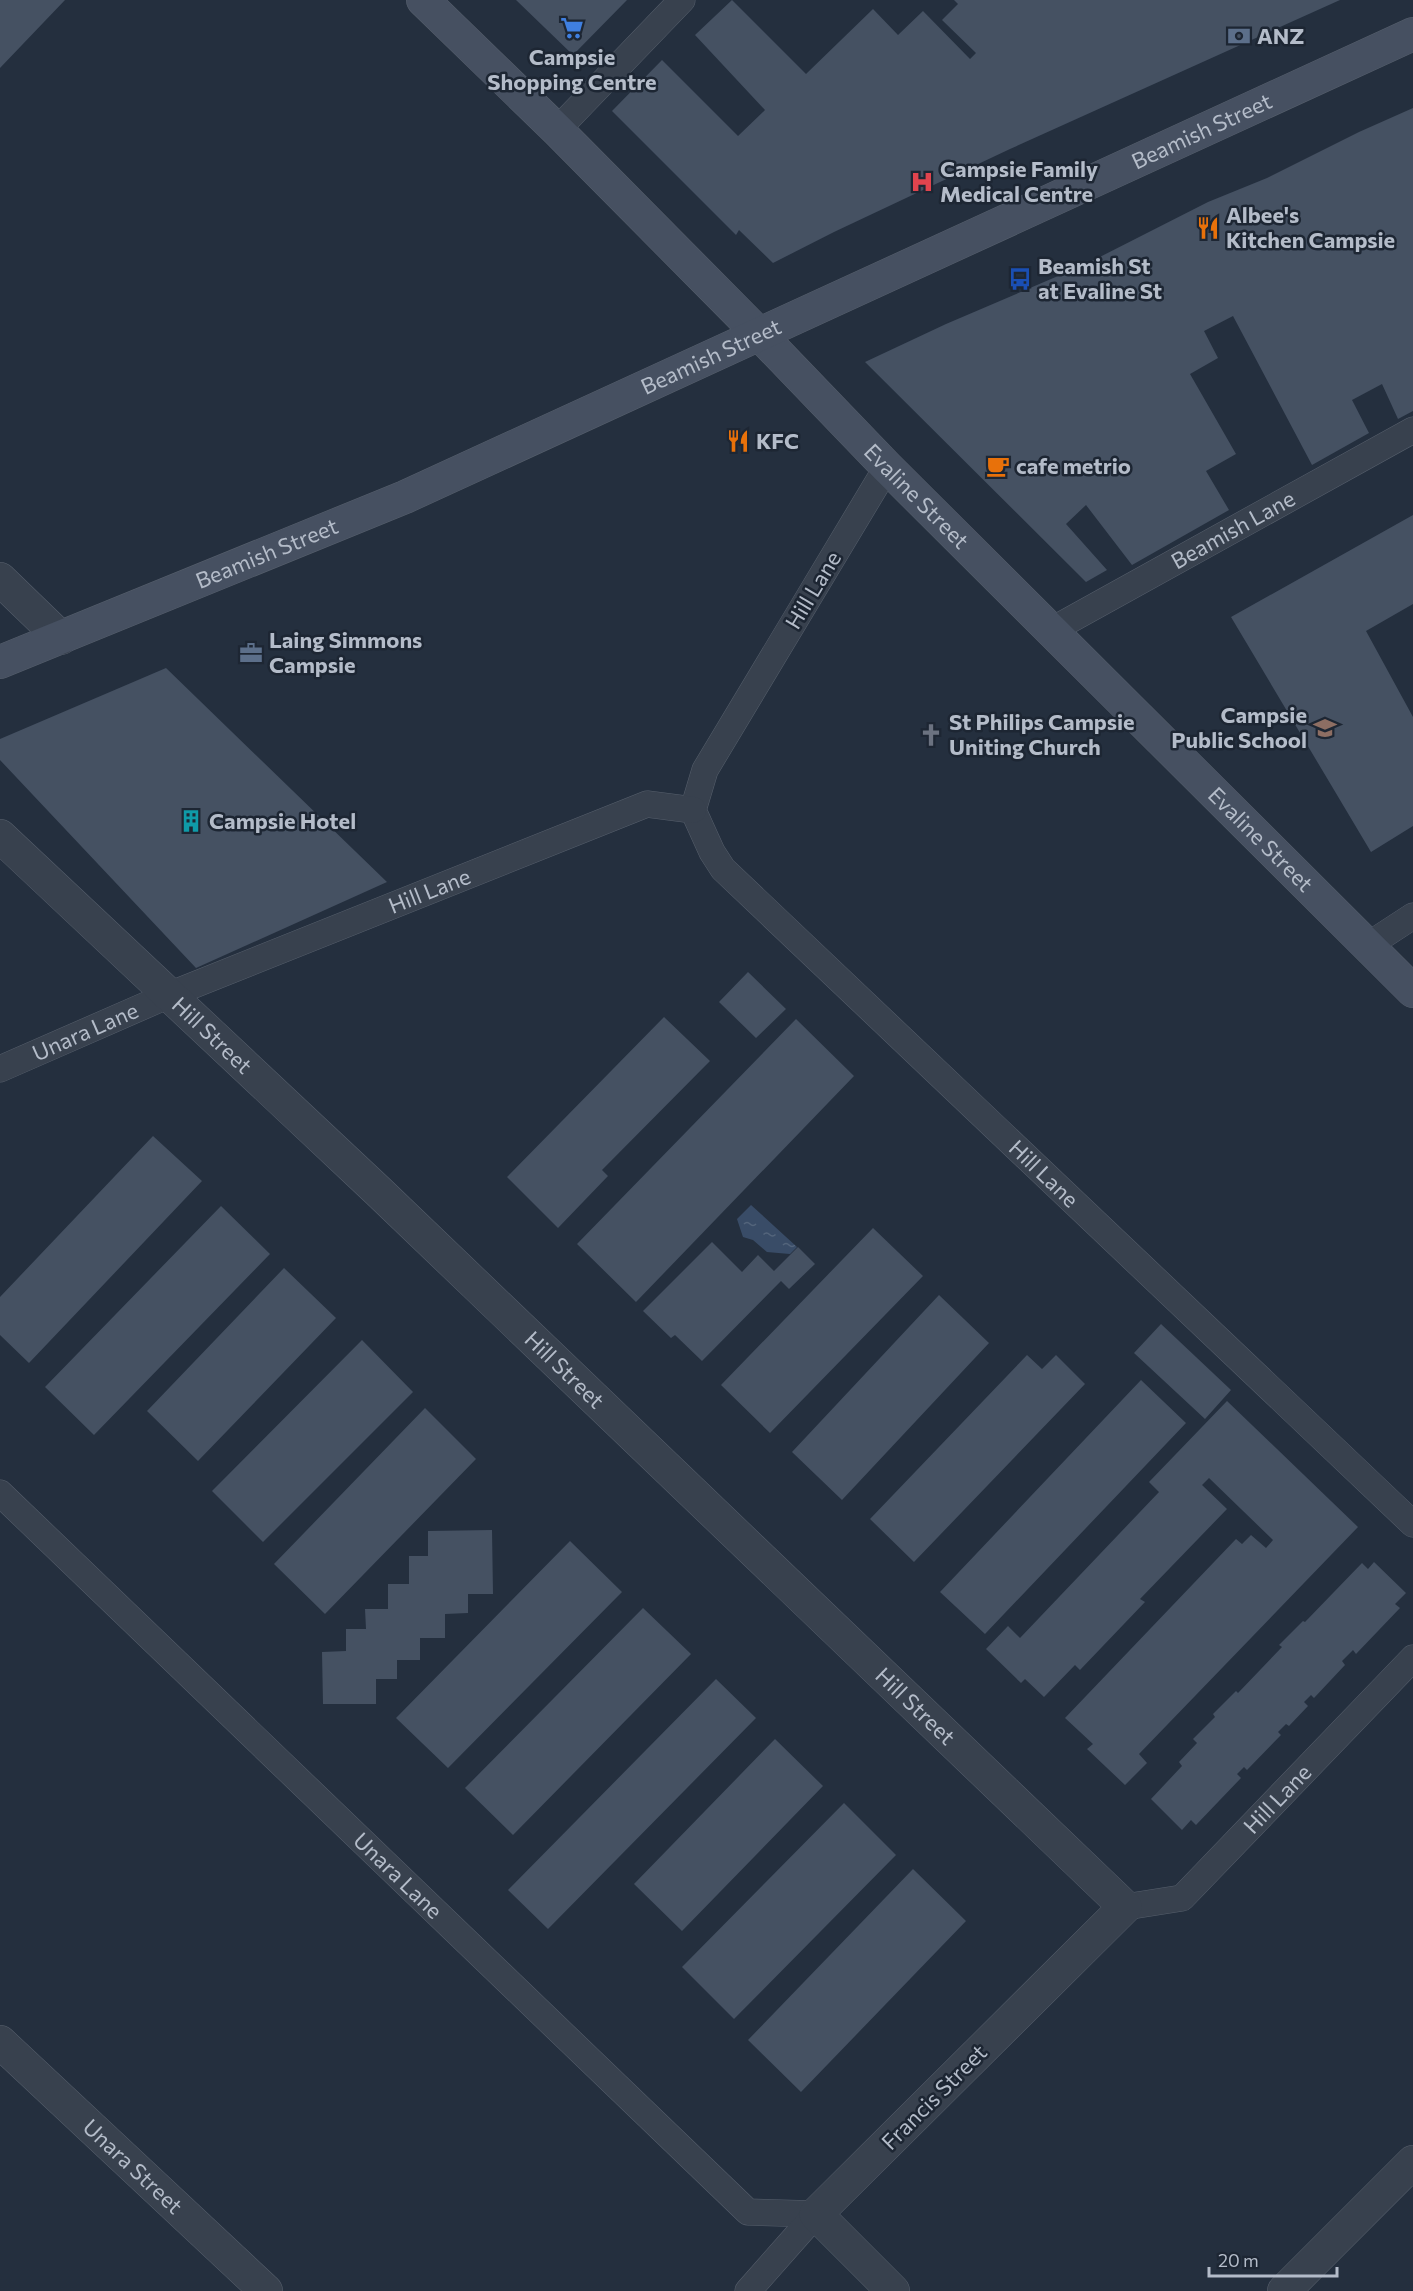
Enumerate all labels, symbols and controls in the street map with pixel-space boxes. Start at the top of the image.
supermarket icon: Campsie Shopping Centre [559,15,585,41]
place label: ANZ [1257,22,1304,49]
bank icon: ANZ [1226,23,1252,49]
place label: Campsie Shopping Centre [487,43,657,95]
street label: Beamish Street [1127,87,1276,174]
place label: Campsie Family Medical Centre [940,155,1098,207]
hospital icon: Campsie Family Medical Centre [909,169,935,195]
place label: Albee's Kitchen Campsie [1226,201,1395,253]
restaurant icon: Albee's Kitchen Campsie [1195,215,1221,241]
place label: Beamish St at Evaline St [1038,252,1162,304]
bus stop icon: Beamish St at Evaline St [1007,266,1033,292]
street label: Beamish Street [636,312,785,400]
place label: KFC [756,427,799,454]
restaurant icon: KFC [725,428,751,454]
street label: Evaline Street [859,438,975,554]
place label: cafe metrio [1016,452,1131,479]
cafe icon: cafe metrio [985,453,1011,479]
street label: Beamish Lane [1166,484,1299,574]
street label: Beamish Street [191,512,342,594]
street label: Hill Lane [779,546,846,633]
place label: Laing Simmons Campsie [269,626,422,678]
office icon: Laing Simmons Campsie [238,640,264,666]
place label: Campsie Public School [1171,701,1307,753]
place label: St Philips Campsie Uniting Church [949,708,1135,760]
school or university icon: Campsie Public School [1312,715,1338,741]
church icon: St Philips Campsie Uniting Church [918,722,944,748]
street label: Evaline Street [1203,781,1319,897]
place label: Campsie Hotel [209,807,356,834]
building icon: Campsie Hotel [178,808,204,834]
street label: Hill Lane [384,862,474,919]
street label: Hill Street [167,991,258,1079]
street label: Unara Lane [28,996,142,1066]
street label: Hill Lane [1004,1134,1085,1213]
street label: Hill Street [520,1325,610,1414]
street label: Hill Street [870,1661,961,1750]
street label: Hill Lane [1237,1758,1316,1839]
street label: Unara Lane [348,1826,448,1924]
street label: Francis Street [875,2038,992,2155]
street label: Unara Street [78,2113,189,2219]
scale bar [1209,2240,1336,2278]
text: 20 m [1218,2249,1259,2271]

